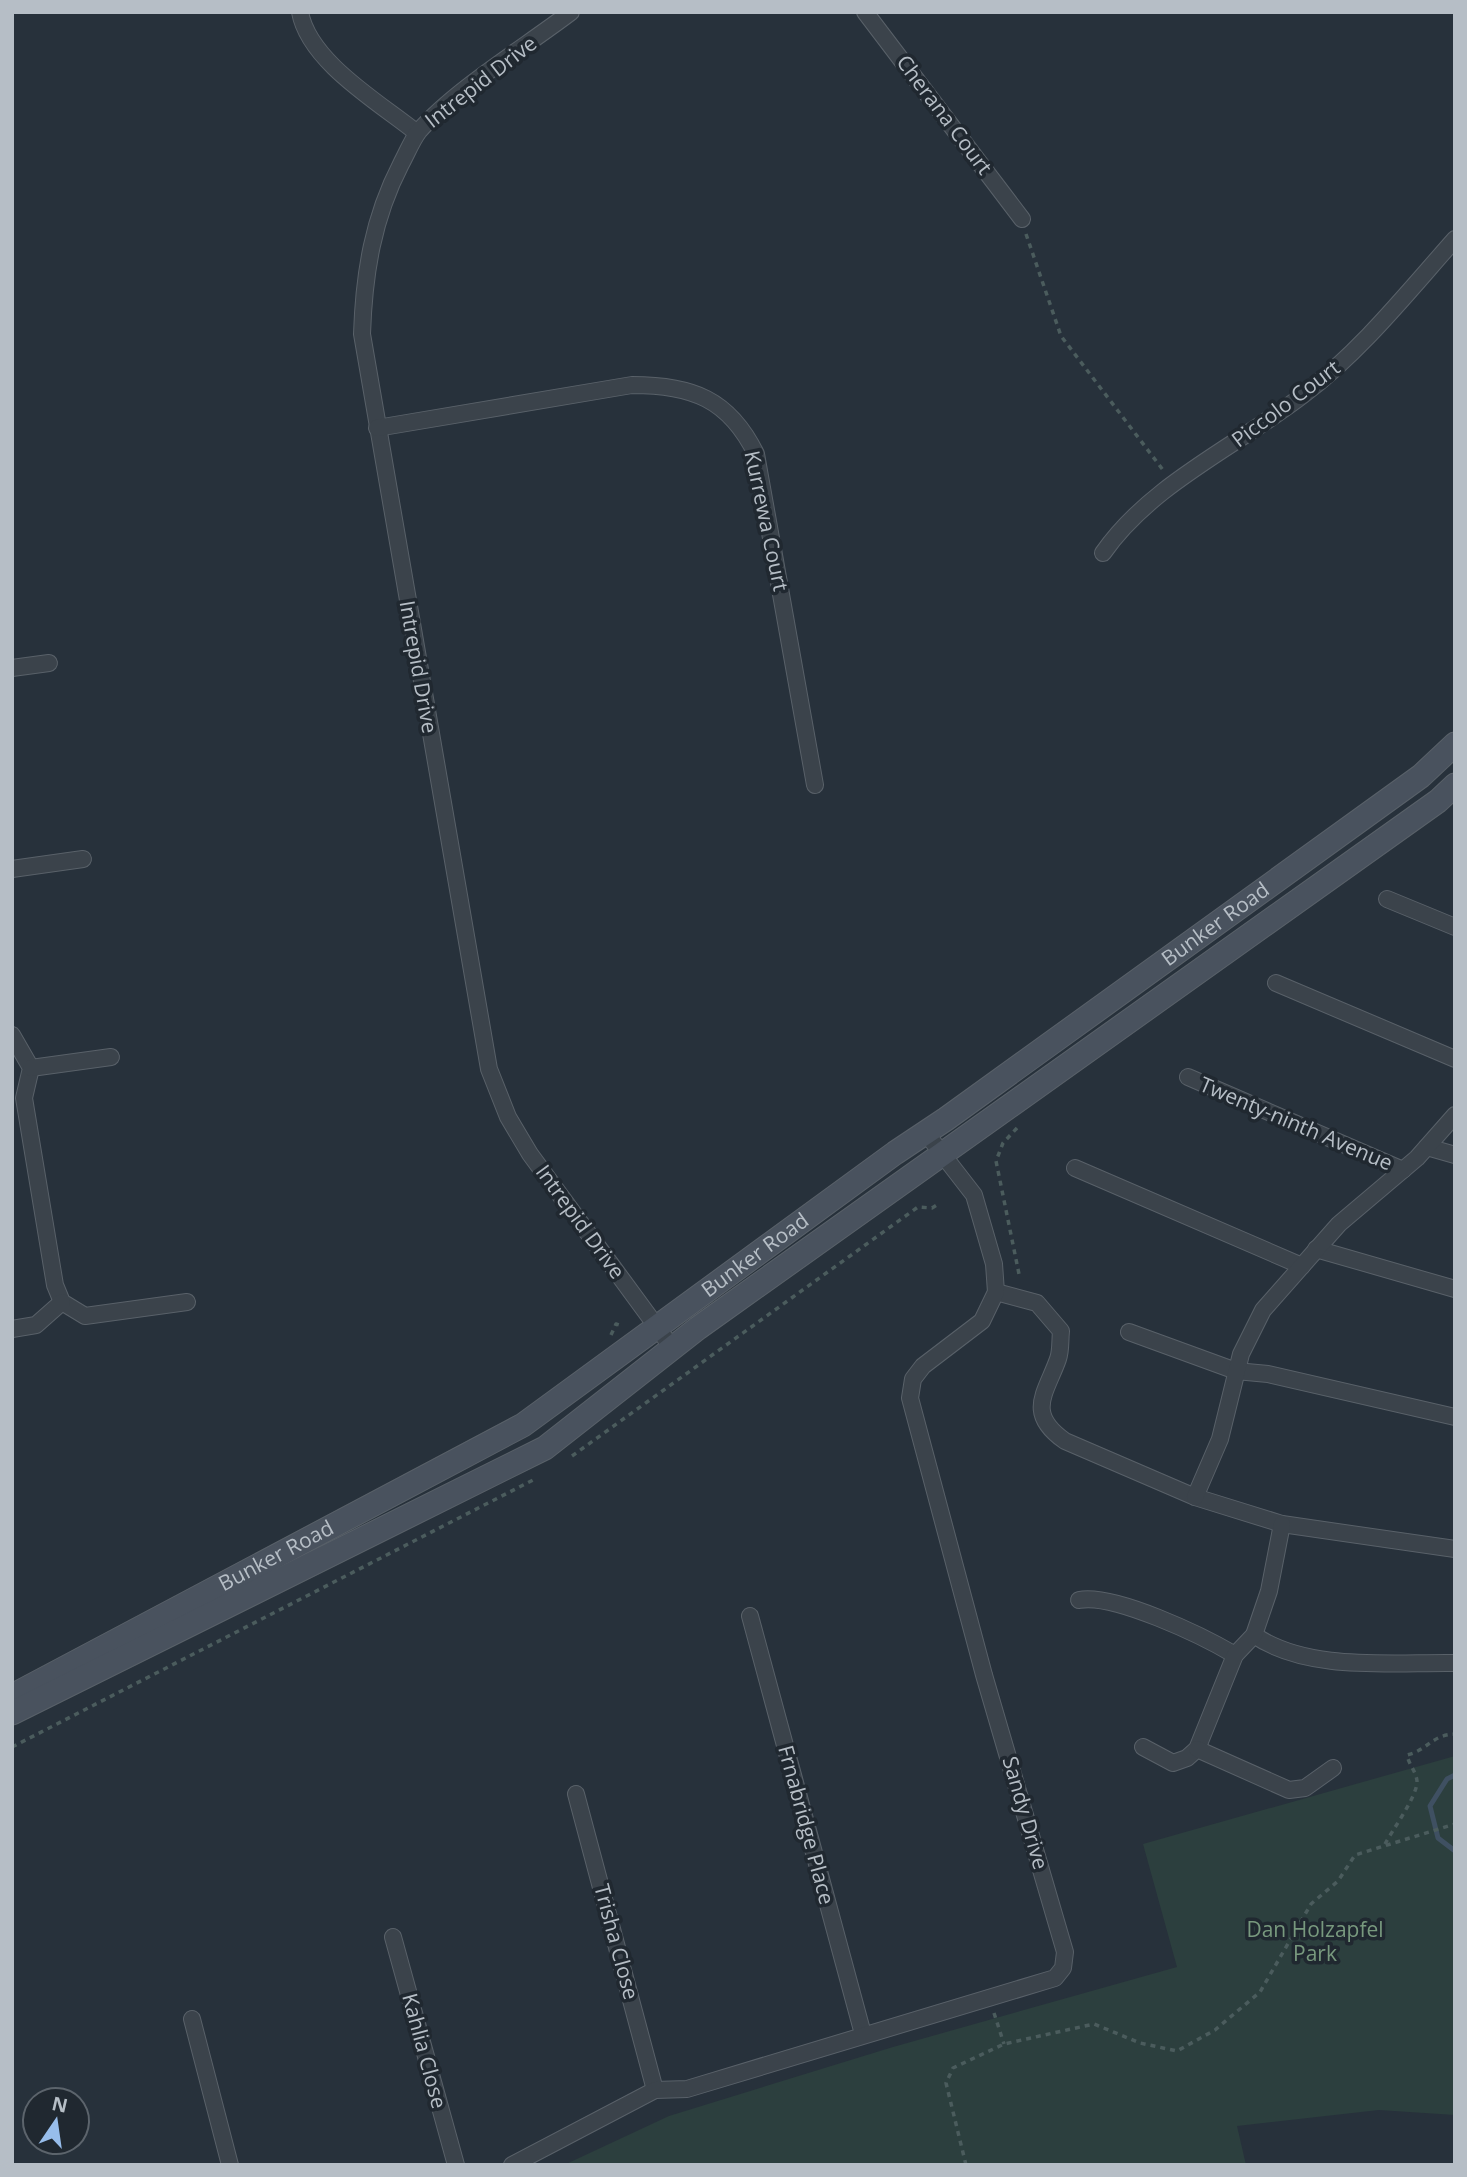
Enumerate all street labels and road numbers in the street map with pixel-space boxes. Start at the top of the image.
street label: Intrepid Drive [419,29,542,134]
street label: Cherana Court [891,49,999,180]
street label: Piccolo Court [1226,353,1345,453]
street label: Kurrewa Court [738,448,796,594]
street label: Intrepid Drive [394,598,444,735]
street label: Bunker Road [1156,875,1274,972]
street label: Twenty-ninth Avenue [1196,1070,1397,1176]
street label: Intrepid Drive [530,1159,632,1284]
street label: Bunker Road [695,1206,814,1303]
street label: Bunker Road [213,1513,338,1597]
street label: Frnabridge Place [772,1742,842,1907]
street label: Sandy Drive [996,1753,1055,1872]
street label: Trisha Close [588,1881,646,2003]
street label: Kahlia Close [396,1990,454,2111]

